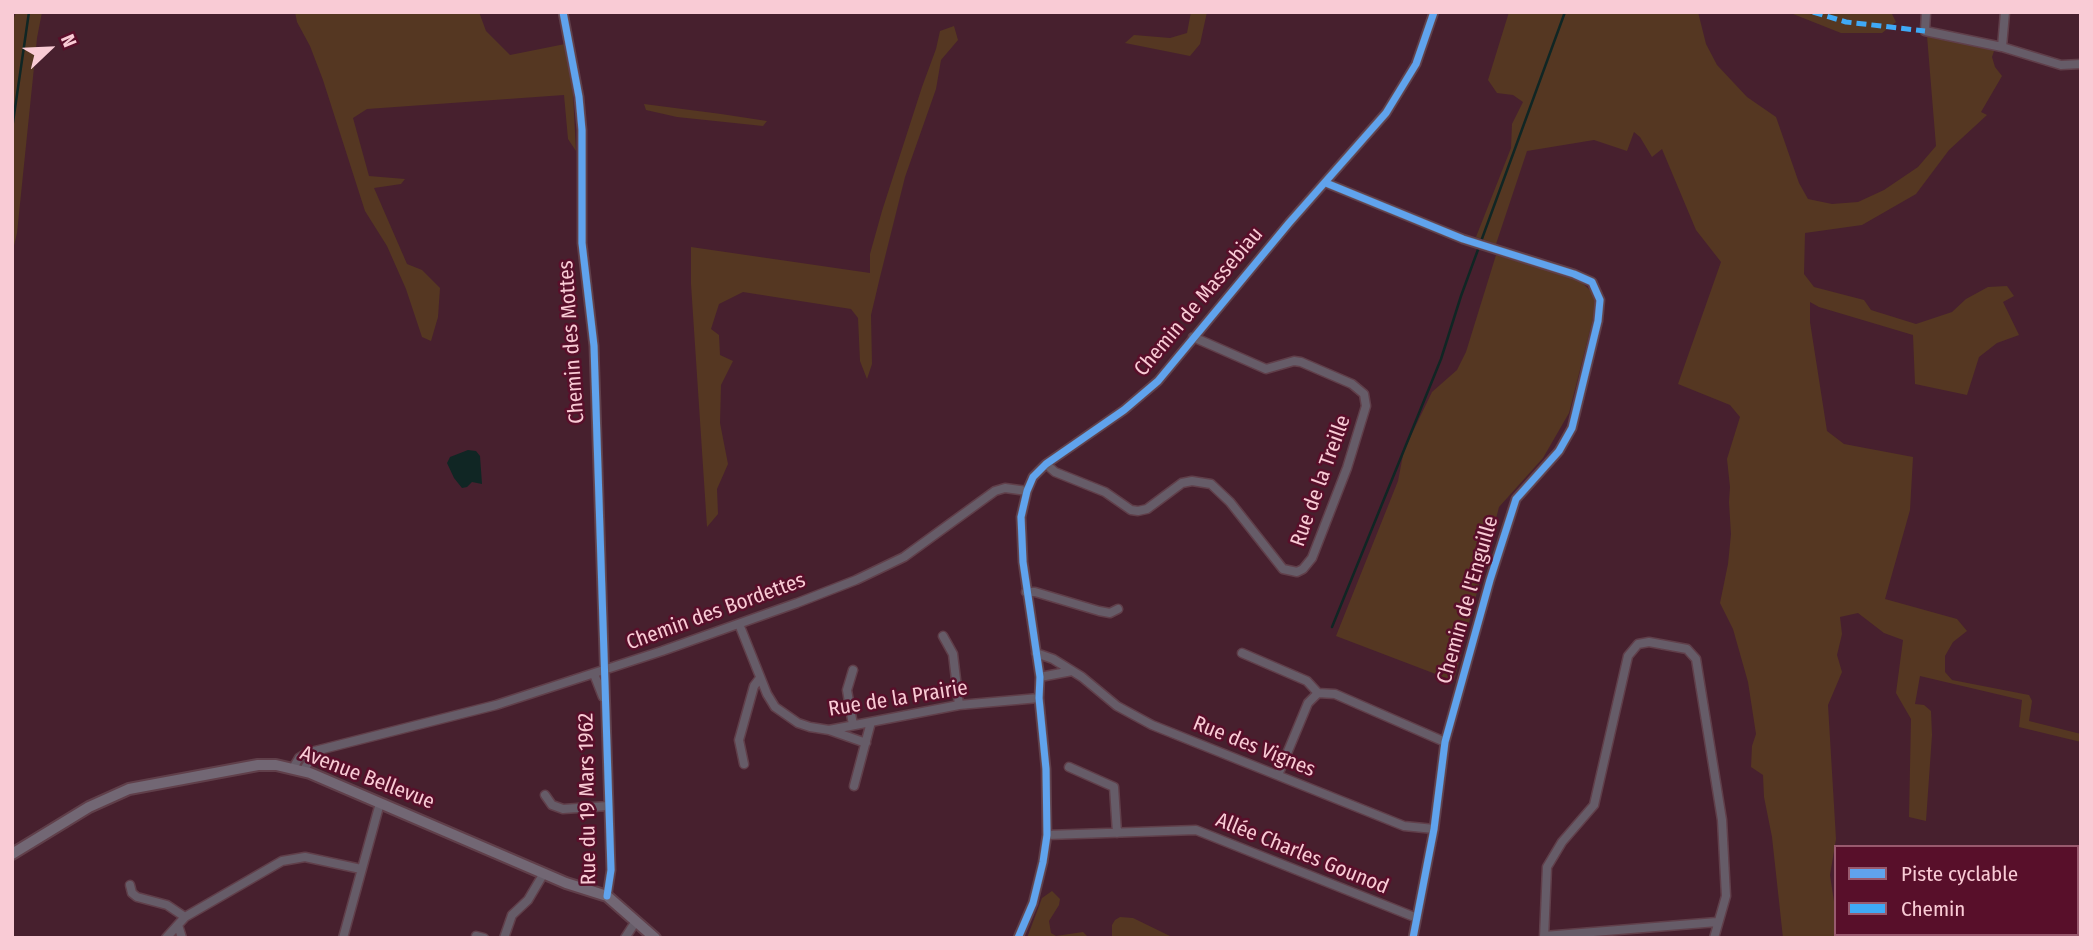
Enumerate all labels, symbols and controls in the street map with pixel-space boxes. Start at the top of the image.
north arrow [14,14,84,84]
text: N [56,31,82,50]
street label: Chemin de Massebiau [1129,222,1269,382]
street label: Chemin des Mottes [554,260,590,424]
street label: Rue de la Treille [1286,412,1356,550]
street label: Chemin de l'Enguille [1432,513,1504,687]
street label: Chemin des Bordettes [623,568,809,656]
street label: Rue de la Prairie [827,676,969,722]
street label: Rue des Vignes [1189,711,1319,783]
street label: Rue du 19 Mars 1962 [574,713,602,885]
street label: Avenue Bellevue [296,741,438,815]
street label: Allée Charles Gounod [1212,808,1392,900]
legend [1834,845,2079,936]
text: Piste cyclable [1901,861,2018,887]
text: Chemin [1901,896,1965,922]

